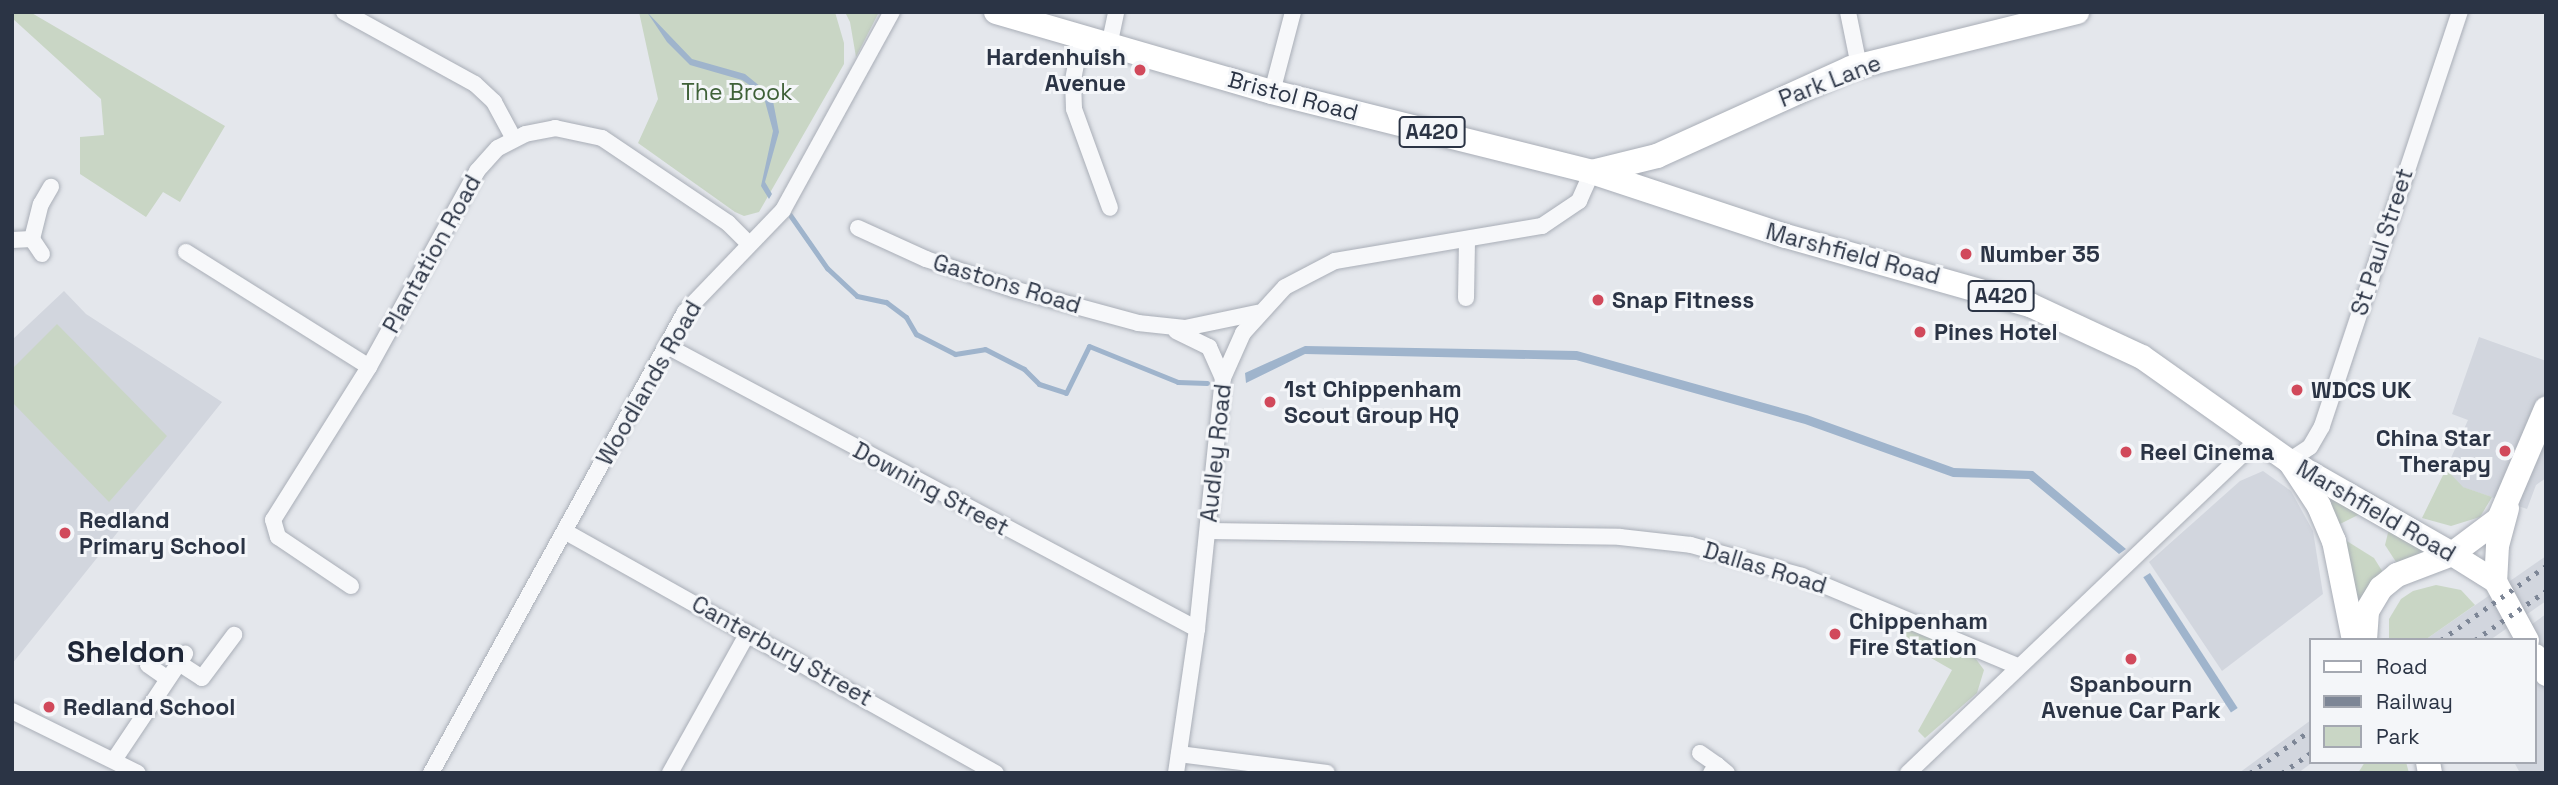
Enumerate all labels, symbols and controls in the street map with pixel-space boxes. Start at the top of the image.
place label: Hardenhuish Avenue [986,43,1126,97]
street label: Park Lane [1775,49,1885,113]
marker: Hardenhuish Avenue [1132,62,1148,78]
street label: Bristol Road [1225,65,1361,127]
park label: The Brook [681,78,793,106]
road number: A420 [1397,114,1467,150]
street label: St Paul Street [2345,165,2419,319]
street label: Plantation Road [377,170,487,338]
street label: Marshfield Road [1763,217,1943,291]
place label: Number 35 [1980,240,2100,268]
marker: Number 35 [1958,246,1974,262]
street label: Gastons Road [930,248,1084,320]
road number: A420 [1966,278,2036,314]
place label: Snap Fitness [1612,286,1754,314]
marker: Snap Fitness [1590,292,1606,308]
street label: Woodlands Road [591,296,707,470]
place label: Pines Hotel [1934,318,2058,346]
marker: Pines Hotel [1912,324,1928,340]
place label: 1st Chippenham Scout Group HQ [1284,375,1462,429]
place label: WDCS UK [2311,376,2411,404]
street label: Audley Road [1195,382,1237,524]
marker: WDCS UK [2289,382,2305,398]
marker: 1st Chippenham Scout Group HQ [1262,394,1278,410]
place label: China Star Therapy [2376,424,2491,478]
street label: Downing Street [848,436,1014,542]
place label: Reel Cinema [2140,438,2274,466]
marker: China Star Therapy [2497,443,2513,459]
marker: Reel Cinema [2118,444,2134,460]
street label: Marshfield Road [2292,454,2460,568]
place label: Redland Primary School [79,506,246,560]
marker: Redland Primary School [57,525,73,541]
street label: Dallas Road [1700,536,1830,600]
street label: Canterbury Street [687,590,877,712]
place label: Chippenham Fire Station [1849,607,1988,661]
marker: Chippenham Fire Station [1827,626,1843,642]
district label: Sheldon [67,634,185,670]
legend [2310,638,2537,764]
marker: Spanbourn Avenue Car Park [2123,651,2139,667]
text: Road [2376,653,2428,680]
place label: Spanbourn Avenue Car Park [2041,670,2221,724]
text: Railway [2376,688,2453,715]
place label: Redland School [63,693,235,721]
marker: Redland School [41,699,57,715]
text: Park [2376,723,2420,750]

